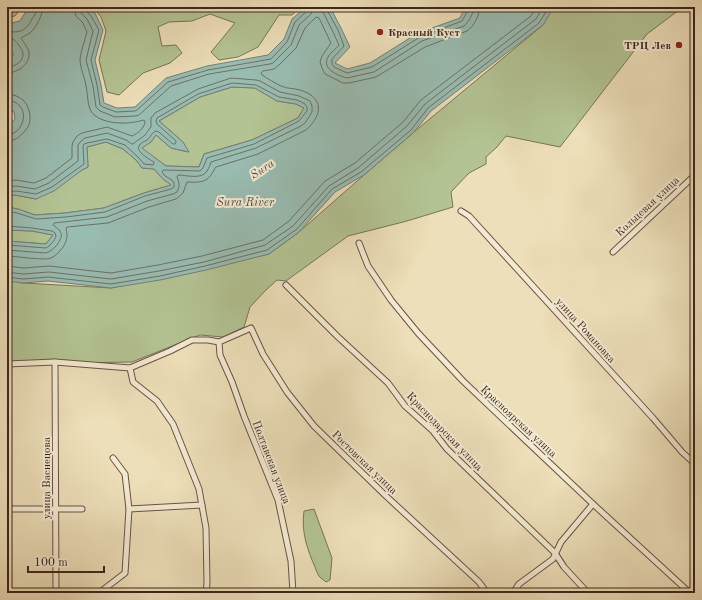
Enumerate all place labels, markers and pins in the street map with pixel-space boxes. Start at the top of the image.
marker: Красный Куст [375,27,385,37]
place label: Красный Куст [388,28,460,39]
marker: ТРЦ Лев [674,40,684,50]
place label: ТРЦ Лев [624,41,671,52]

